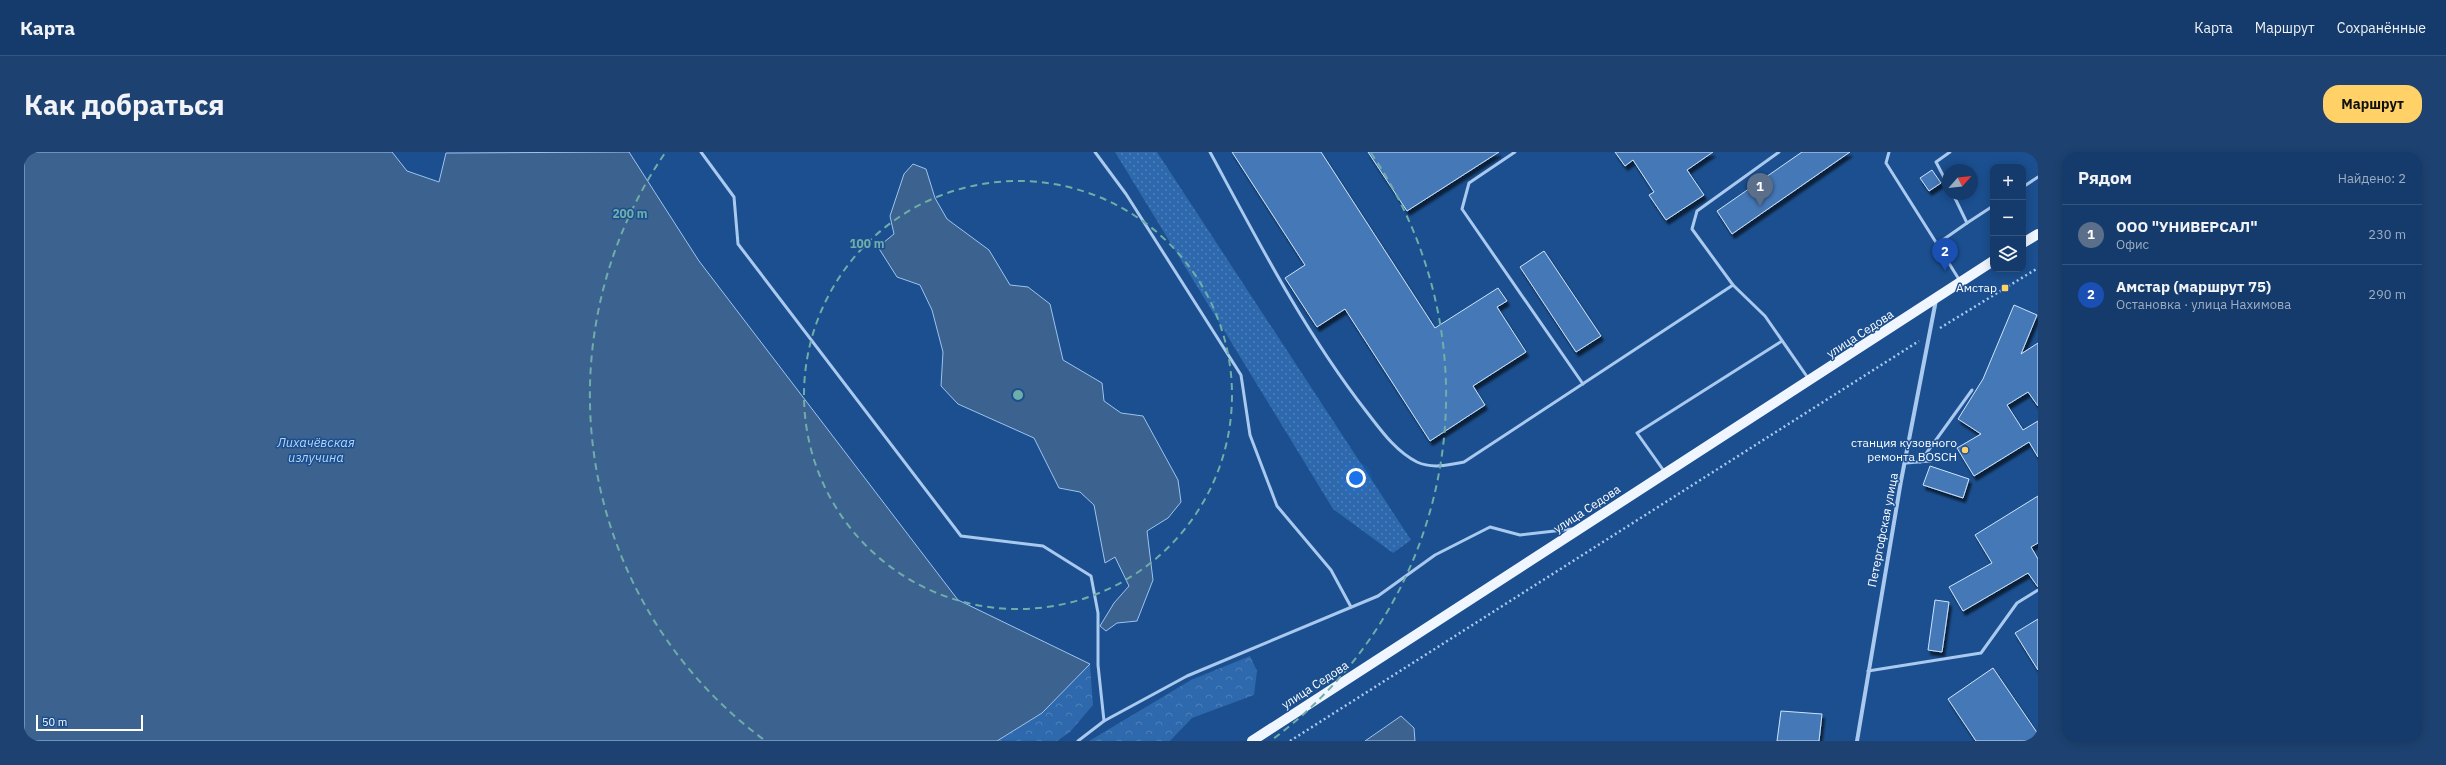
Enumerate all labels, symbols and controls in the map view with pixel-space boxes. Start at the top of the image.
text: Карта [20,16,75,40]
text: Карта [2194,19,2233,37]
text: Маршрут [2255,19,2315,37]
text: Сохранённые [2337,19,2426,37]
button: Маршрут [2323,85,2422,123]
text: Как добраться [24,86,225,123]
north arrow [1942,164,1978,200]
map controls [1990,164,2026,272]
button: + [1990,164,2026,200]
text: Рядом [2078,167,2132,189]
text: Найдено: 2 [2338,170,2406,187]
pin: 1 [1747,173,1773,206]
button: − [1990,200,2026,236]
text: 200 m [612,206,648,221]
text: ООО "УНИВЕРСАЛ" [2116,217,2258,236]
text: 1 [2087,226,2095,243]
text: 230 m [2368,226,2406,243]
text: 100 m [849,236,885,251]
button: layers [1990,236,2026,272]
text: Офис [2116,236,2149,253]
pin: 2 [1932,238,1958,271]
text: Амстар (маршрут 75) [2116,277,2271,296]
place label: Амстар [1956,280,1997,295]
marker: Амстар [2000,283,2010,293]
text: 2 [2087,286,2095,303]
text: 290 m [2368,286,2406,303]
text: Остановка · улица Нахимова [2116,296,2291,313]
street label: улица Седова [1823,306,1897,361]
centre of rings [1011,388,1025,402]
water label: Лихачёвская излучина [276,434,355,466]
place label: станция кузовного ремонта BOSCH [1851,435,1957,464]
marker: станция кузовного ремонта BOSCH [1960,445,1970,455]
your location [1346,468,1366,488]
street label: Петергофская улица [1864,471,1901,588]
street label: улица Седова [1550,481,1624,536]
street label: улица Седова [1278,657,1352,712]
scale bar [36,713,143,732]
text: 50 m [42,715,67,729]

